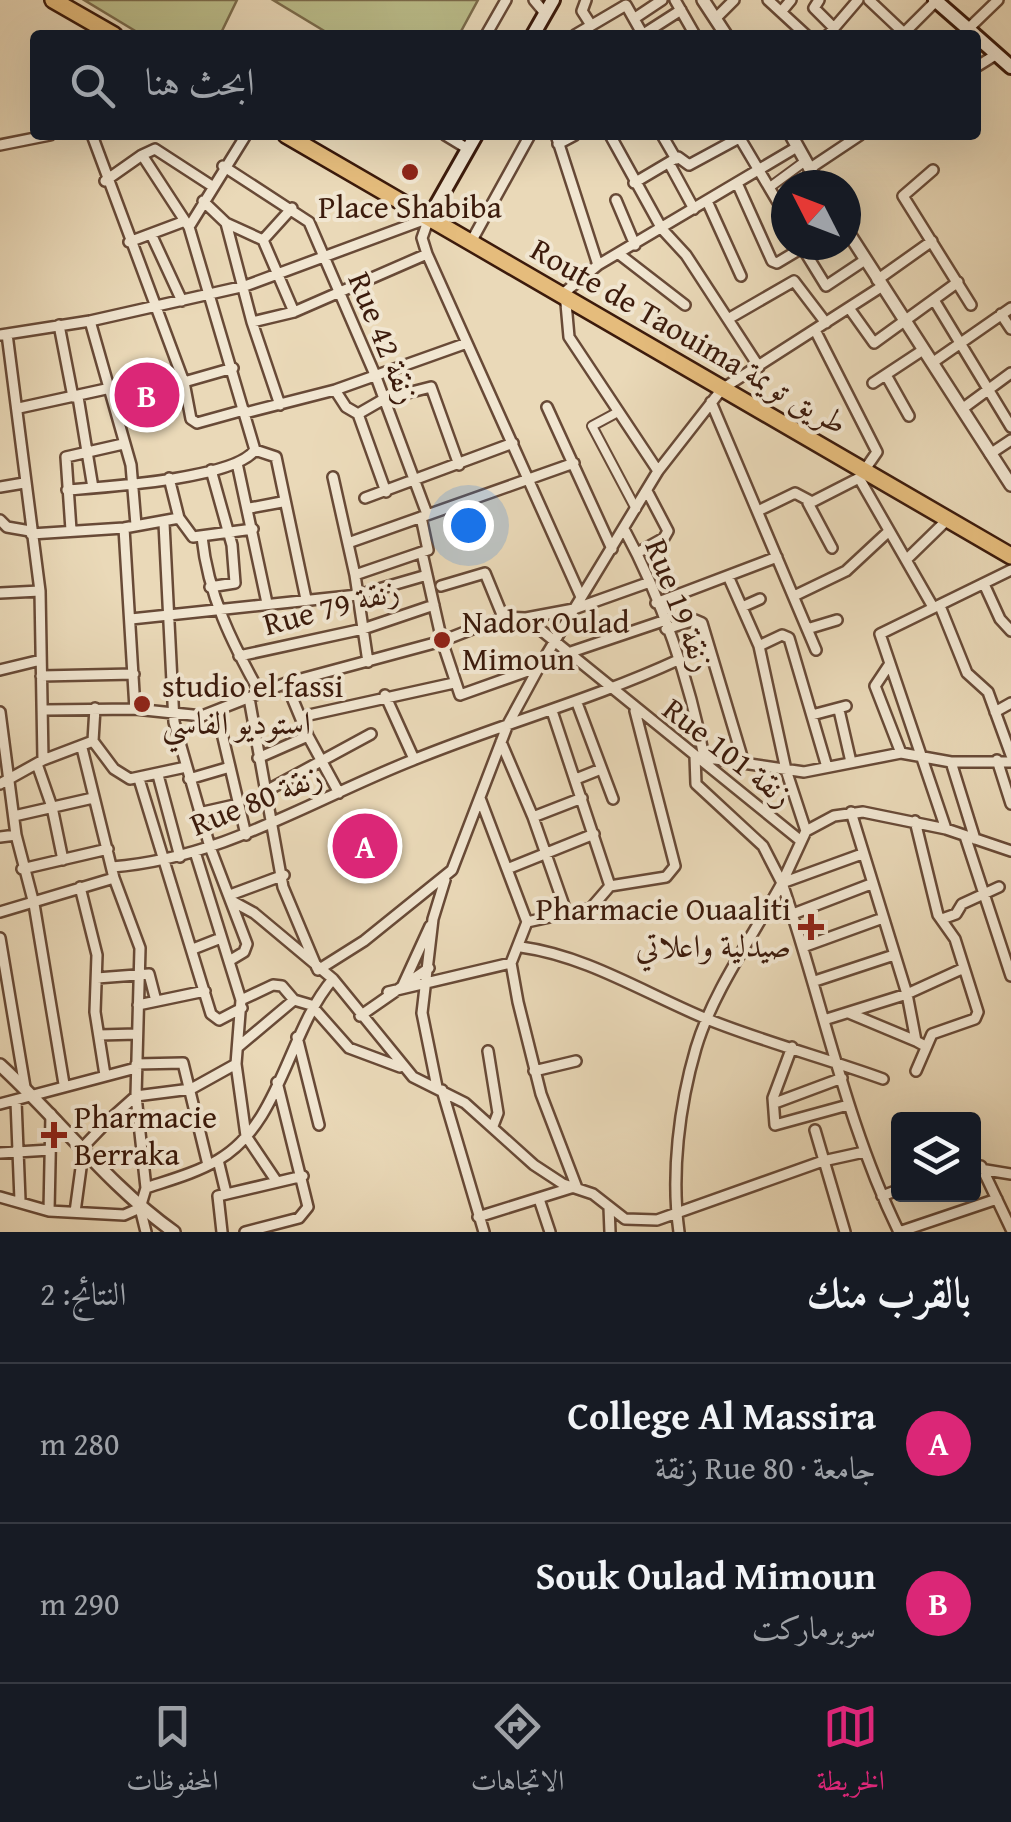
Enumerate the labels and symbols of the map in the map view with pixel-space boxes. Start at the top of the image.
marker: Place Shabiba [399,161,421,183]
north arrow [771,170,861,260]
place label: Place Shabiba [318,183,502,230]
street label: Route de Taouima طريق تويمة [522,226,856,446]
street label: Rue 42 زنقة [337,265,432,411]
pin: B [114,358,180,432]
your location [443,500,494,551]
street label: Rue 19 زنقة [634,532,727,678]
street label: Rue 79 زنقة [258,566,404,647]
place label: Nador Oulad Mimoun [462,598,630,682]
marker: Nador Oulad Mimoun [431,629,453,651]
place label: studio el fassi استوديو الفاسي [162,662,344,753]
street label: Rue 101 زنقة [653,686,804,818]
marker: studio el fassi استوديو الفاسي [131,693,153,715]
street label: Rue 80 زنقة [183,752,329,847]
pin: A [332,808,398,884]
place label: Pharmacie Ouaaliti صيدلية واعلاتي [536,885,791,972]
marker: Pharmacie Ouaaliti صيدلية واعلاتي [800,916,822,938]
place label: Pharmacie Berraka [74,1093,217,1177]
marker: Pharmacie Berraka [43,1124,65,1146]

